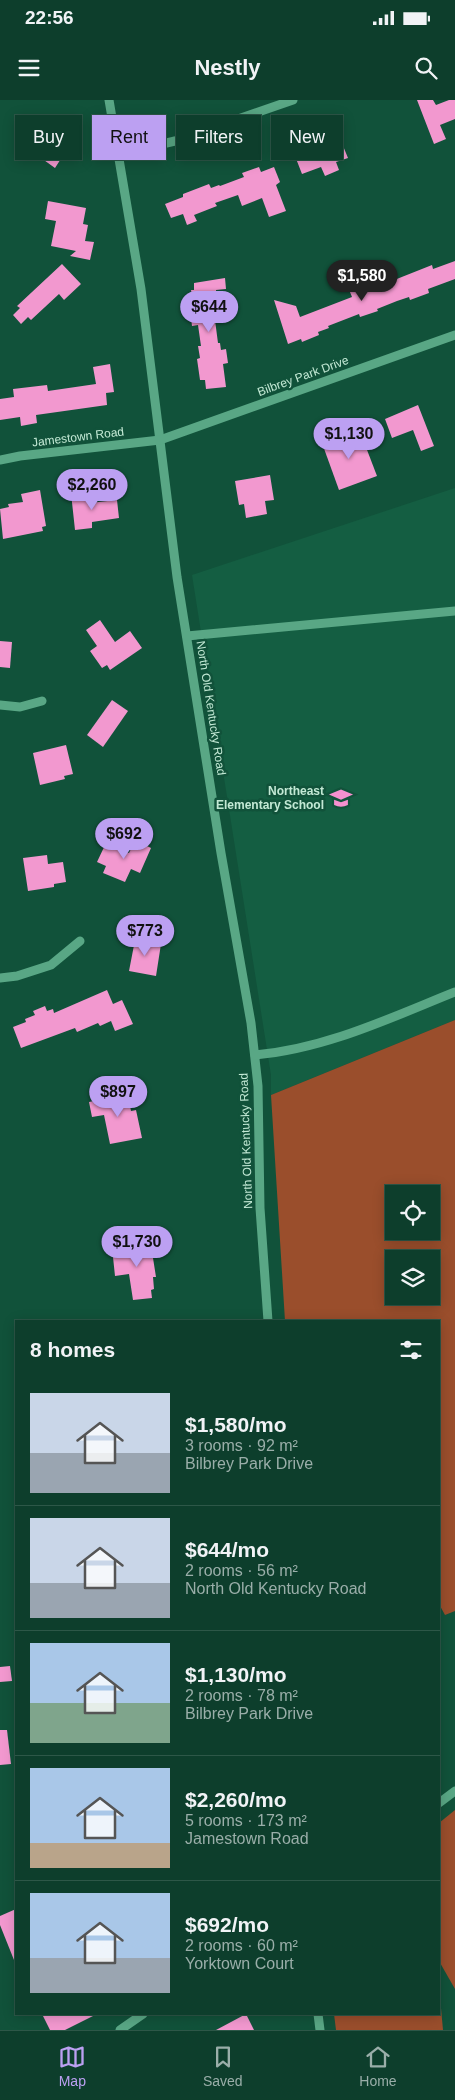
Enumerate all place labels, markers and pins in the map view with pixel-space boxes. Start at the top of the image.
pin: $1,580 [321,260,403,302]
pin: $644 [179,290,239,333]
pin: $1,130 [308,418,390,460]
pin: $2,260 [51,468,133,511]
place label: Northeast Elementary School [216,784,324,812]
school or university icon: Northeast Elementary School [328,785,354,811]
pin: $692 [94,818,154,860]
pin: $773 [115,914,175,957]
pin: $897 [88,1076,148,1118]
pin: $1,730 [96,1226,178,1268]

